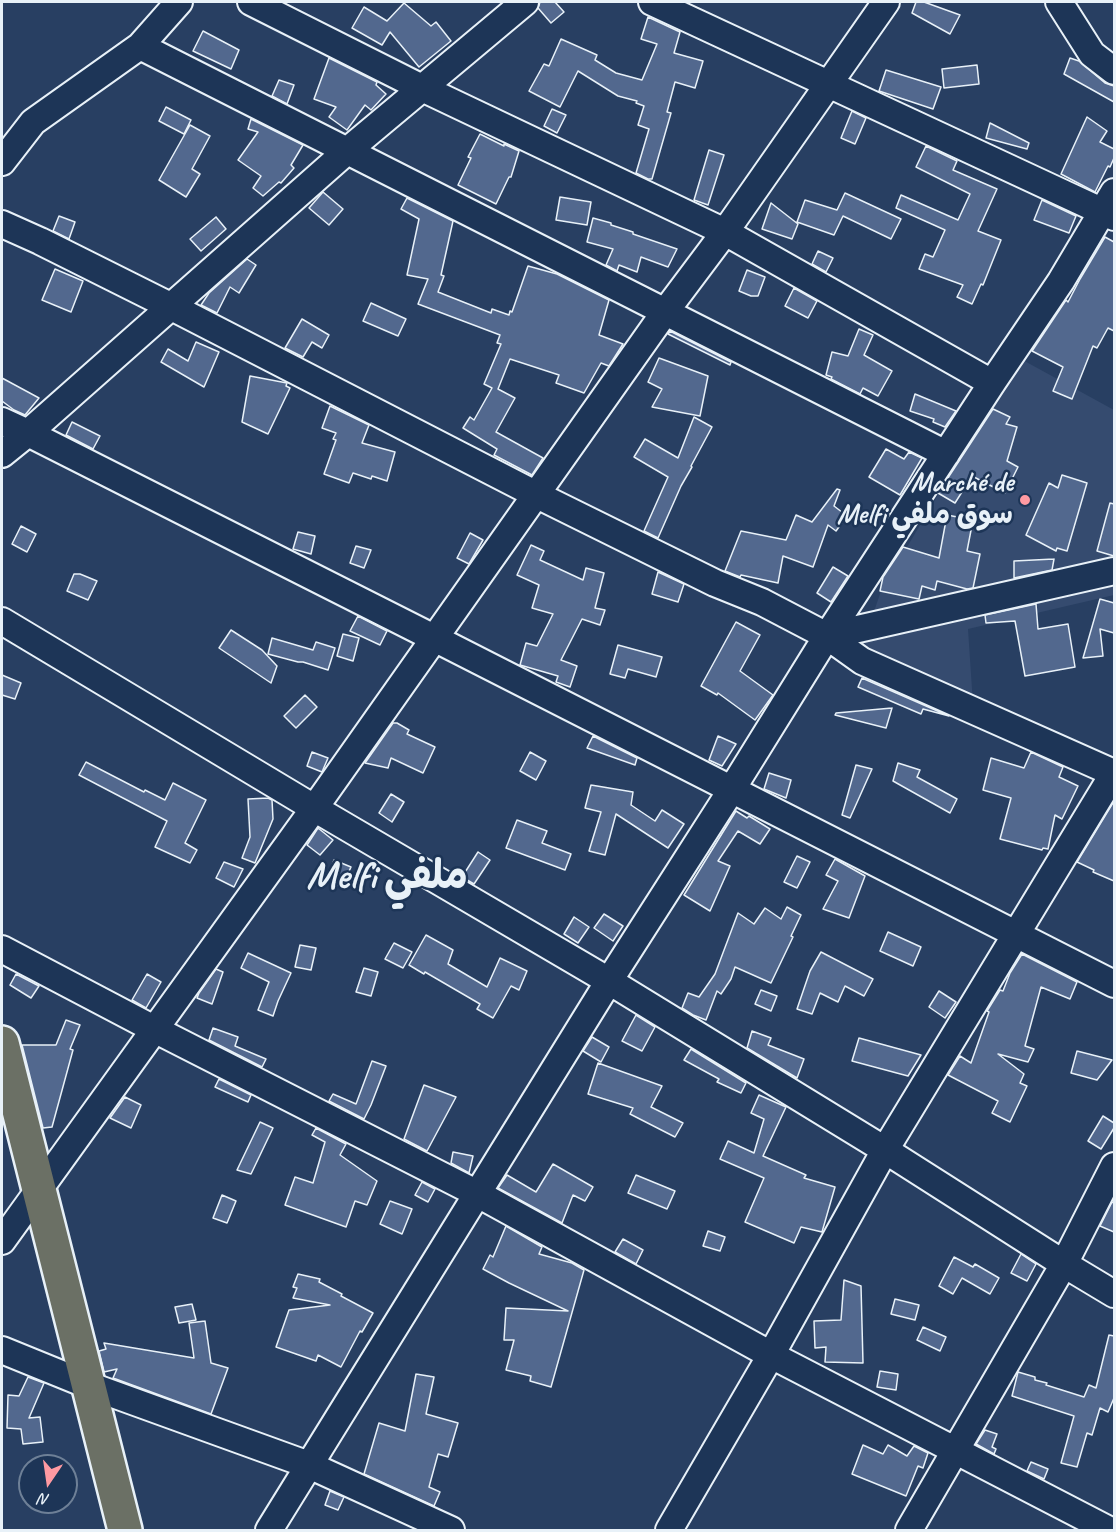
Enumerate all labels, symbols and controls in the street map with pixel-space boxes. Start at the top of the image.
place label: Marché de Melfi سوق ملفي [837,467,1013,533]
marker: Marché de Melfi سوق ملفي [1018,493,1032,507]
district label: Melfi ملفي [306,854,468,902]
north arrow [18,1454,78,1514]
text: N [37,1489,51,1510]

